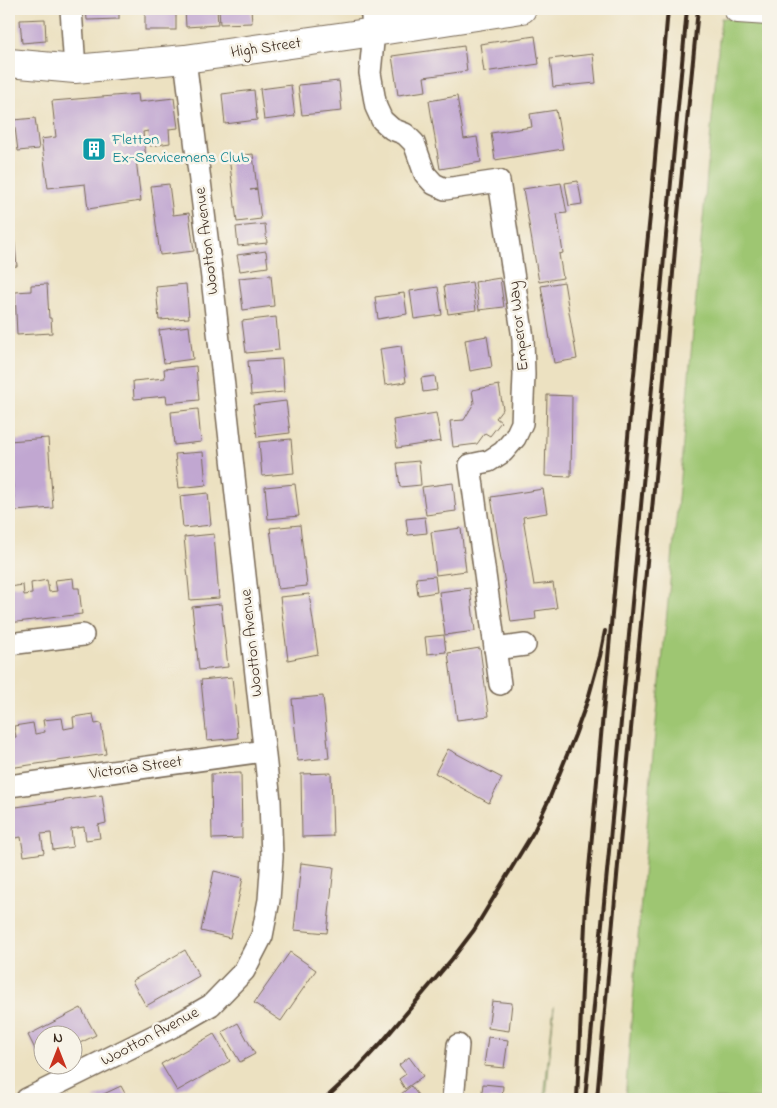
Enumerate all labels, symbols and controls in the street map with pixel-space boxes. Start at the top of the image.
street label: High Street [229,31,303,65]
place label: Fletton Ex-Servicemens Club [111,128,250,170]
building icon: Fletton Ex-Servicemens Club [81,136,107,162]
street label: Wootton Avenue [188,185,225,296]
street label: Emperor Way [502,280,536,372]
street label: Wootton Avenue [234,587,270,698]
street label: Victoria Street [87,750,184,786]
street label: Wootton Avenue [97,1001,204,1073]
north arrow [32,1026,82,1076]
text: N [53,1028,63,1049]

